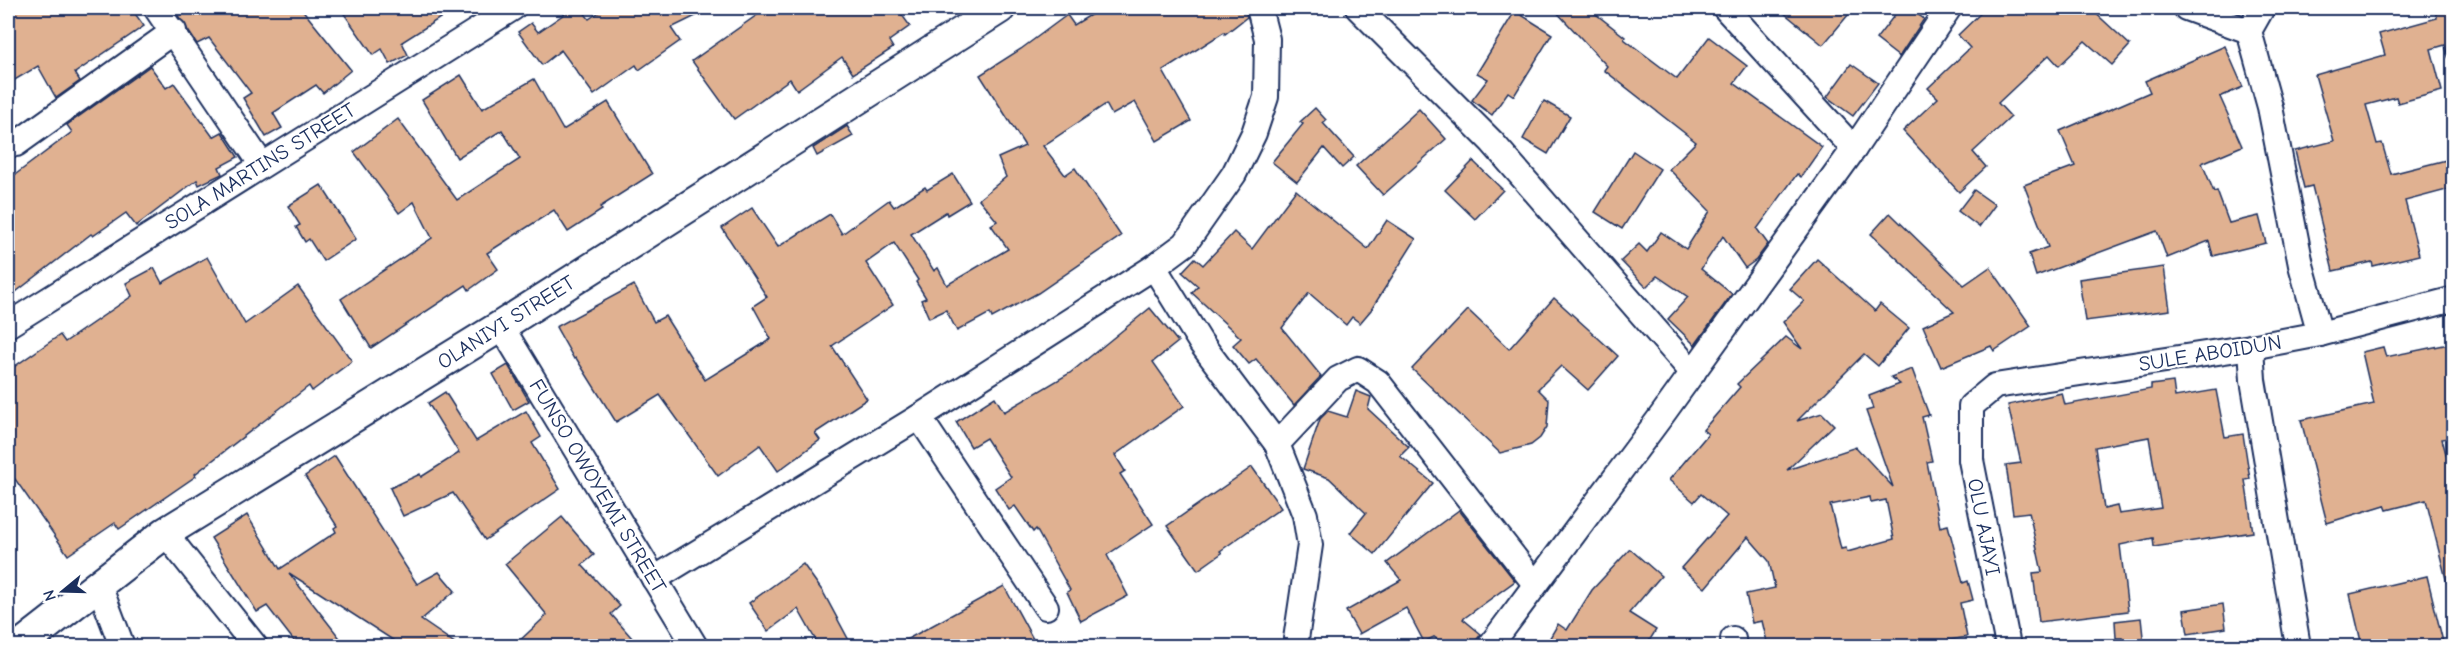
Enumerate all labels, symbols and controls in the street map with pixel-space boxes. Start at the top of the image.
street label: SOLA MARTINS STREET [160,97,360,234]
street label: OLANIYI STREET [433,270,579,374]
street label: SULE ABOIDUN [2137,330,2283,376]
street label: FUNSO OWOYEMI STREET [525,375,671,597]
street label: OLU AJAYI [1963,476,2005,578]
north arrow [33,561,93,621]
text: N [40,588,60,603]

